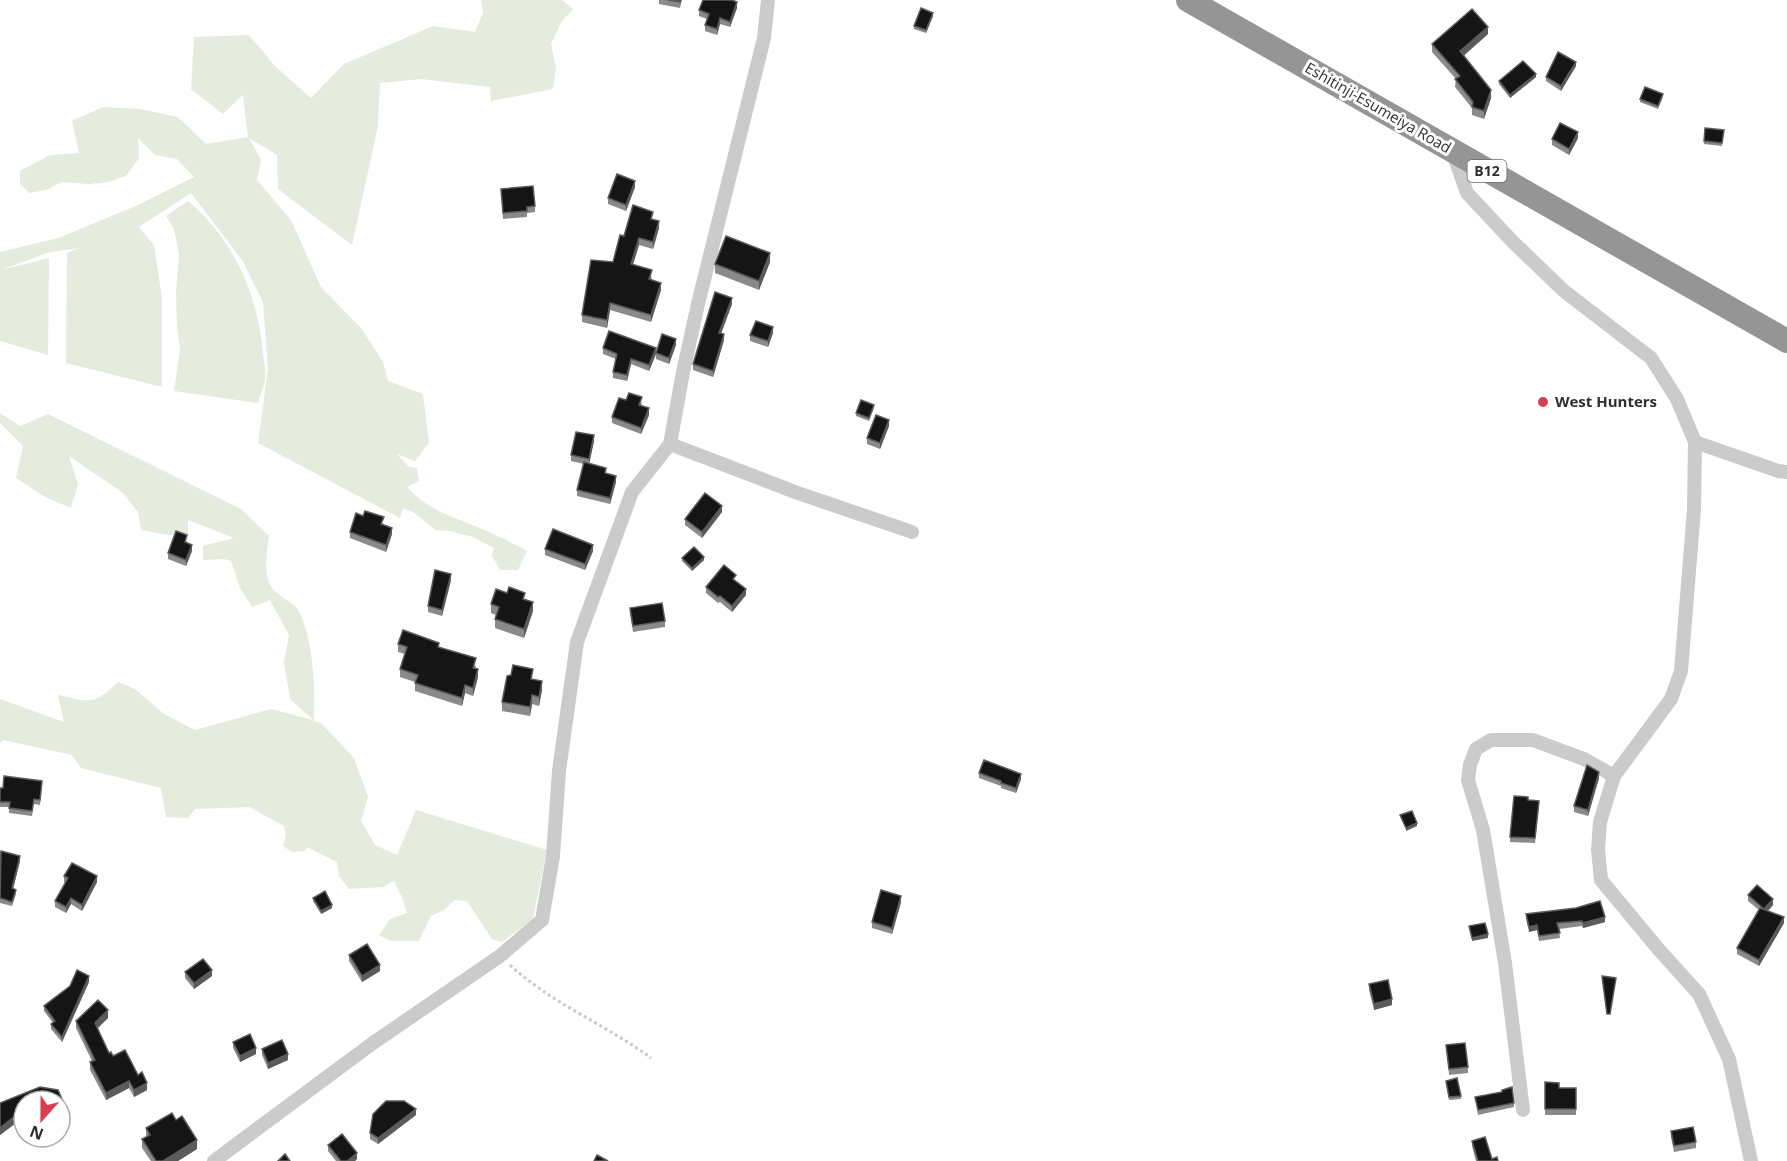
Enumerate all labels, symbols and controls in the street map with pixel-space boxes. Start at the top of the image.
street label: Eshitinji-Esumeiya Road [1302,57,1455,157]
road number: B12 [1468,160,1506,182]
place label: West Hunters [1555,391,1657,411]
marker: West Hunters [1536,395,1550,409]
north arrow [12,1089,72,1149]
text: N [27,1120,47,1146]

